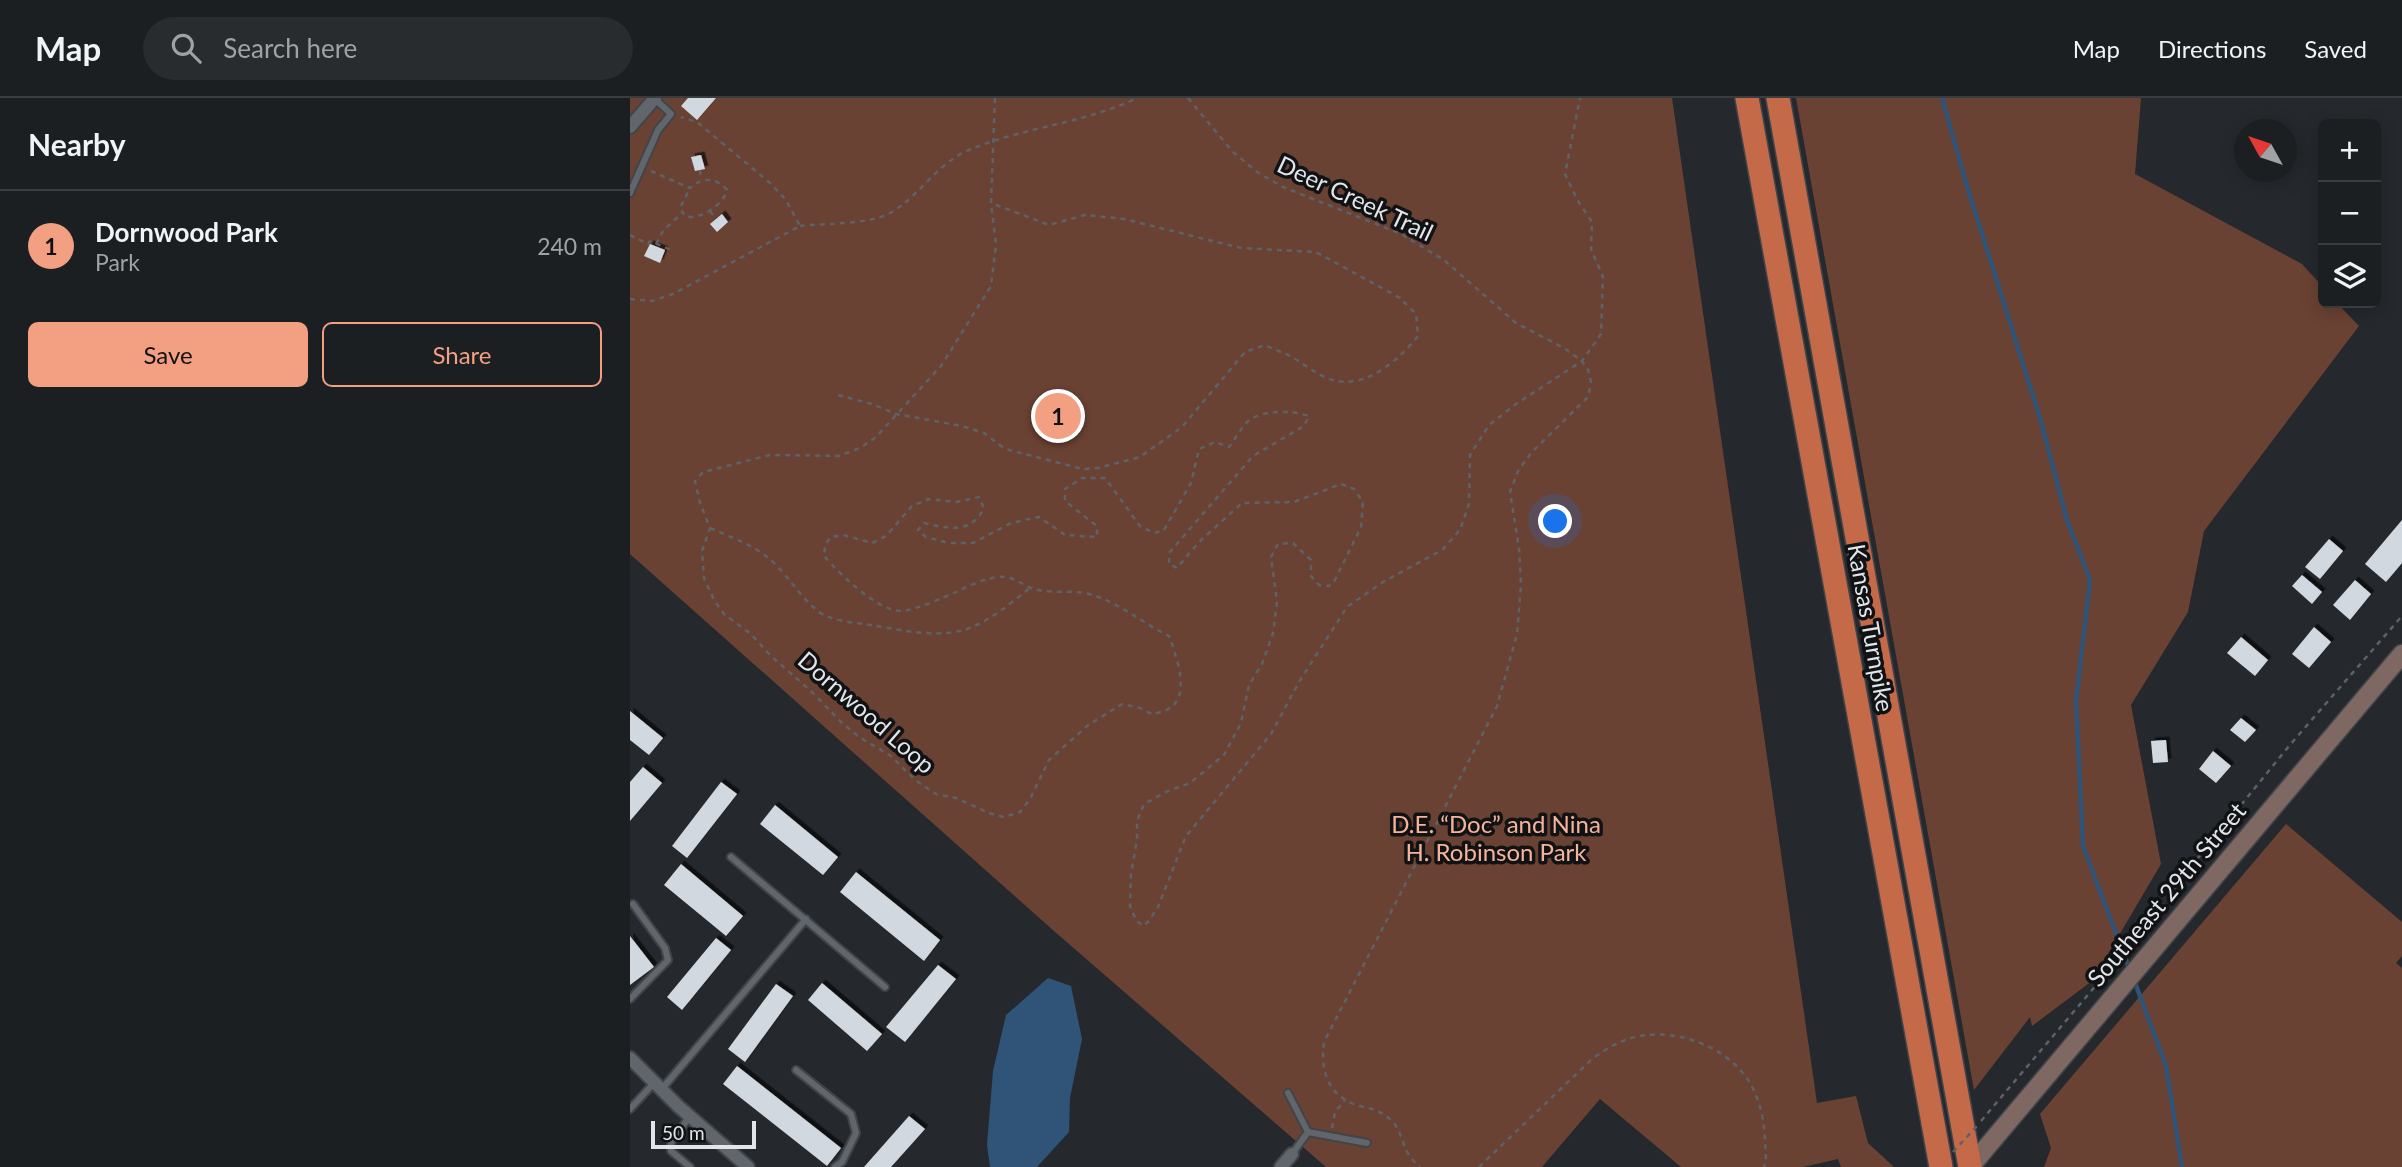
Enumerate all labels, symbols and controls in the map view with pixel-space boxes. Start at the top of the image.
search box [143,17,633,80]
text: Map [35,28,101,68]
icon: search [167,29,205,67]
text: Search here [223,32,357,64]
text: Map [2073,34,2120,63]
text: Directions [2158,34,2266,63]
text: Saved [2304,34,2367,63]
north arrow [2234,119,2297,182]
map controls [2318,119,2381,308]
button: + [2318,119,2381,182]
text: Nearby [28,126,126,162]
street label: Deer Creek Trail [1273,149,1438,246]
button: − [2318,182,2381,245]
text: Dornwood Park [95,216,278,248]
text: 1 [44,232,58,260]
text: 240 m [537,232,602,260]
button: layers [2318,245,2381,308]
text: Park [95,248,140,276]
button: Save [28,322,308,387]
button: Share [322,322,602,387]
pin: 1 [1035,390,1081,442]
your location [1538,504,1572,538]
street label: Kansas Turnpike [1842,542,1901,714]
street label: Dornwood Loop [793,645,941,779]
street label: Southeast 29th Street [2081,796,2251,992]
park label: D.E. “Doc” and Nina H. Robinson Park [1391,809,1601,866]
scale bar [651,1118,756,1150]
text: 50 m [662,1121,705,1144]

